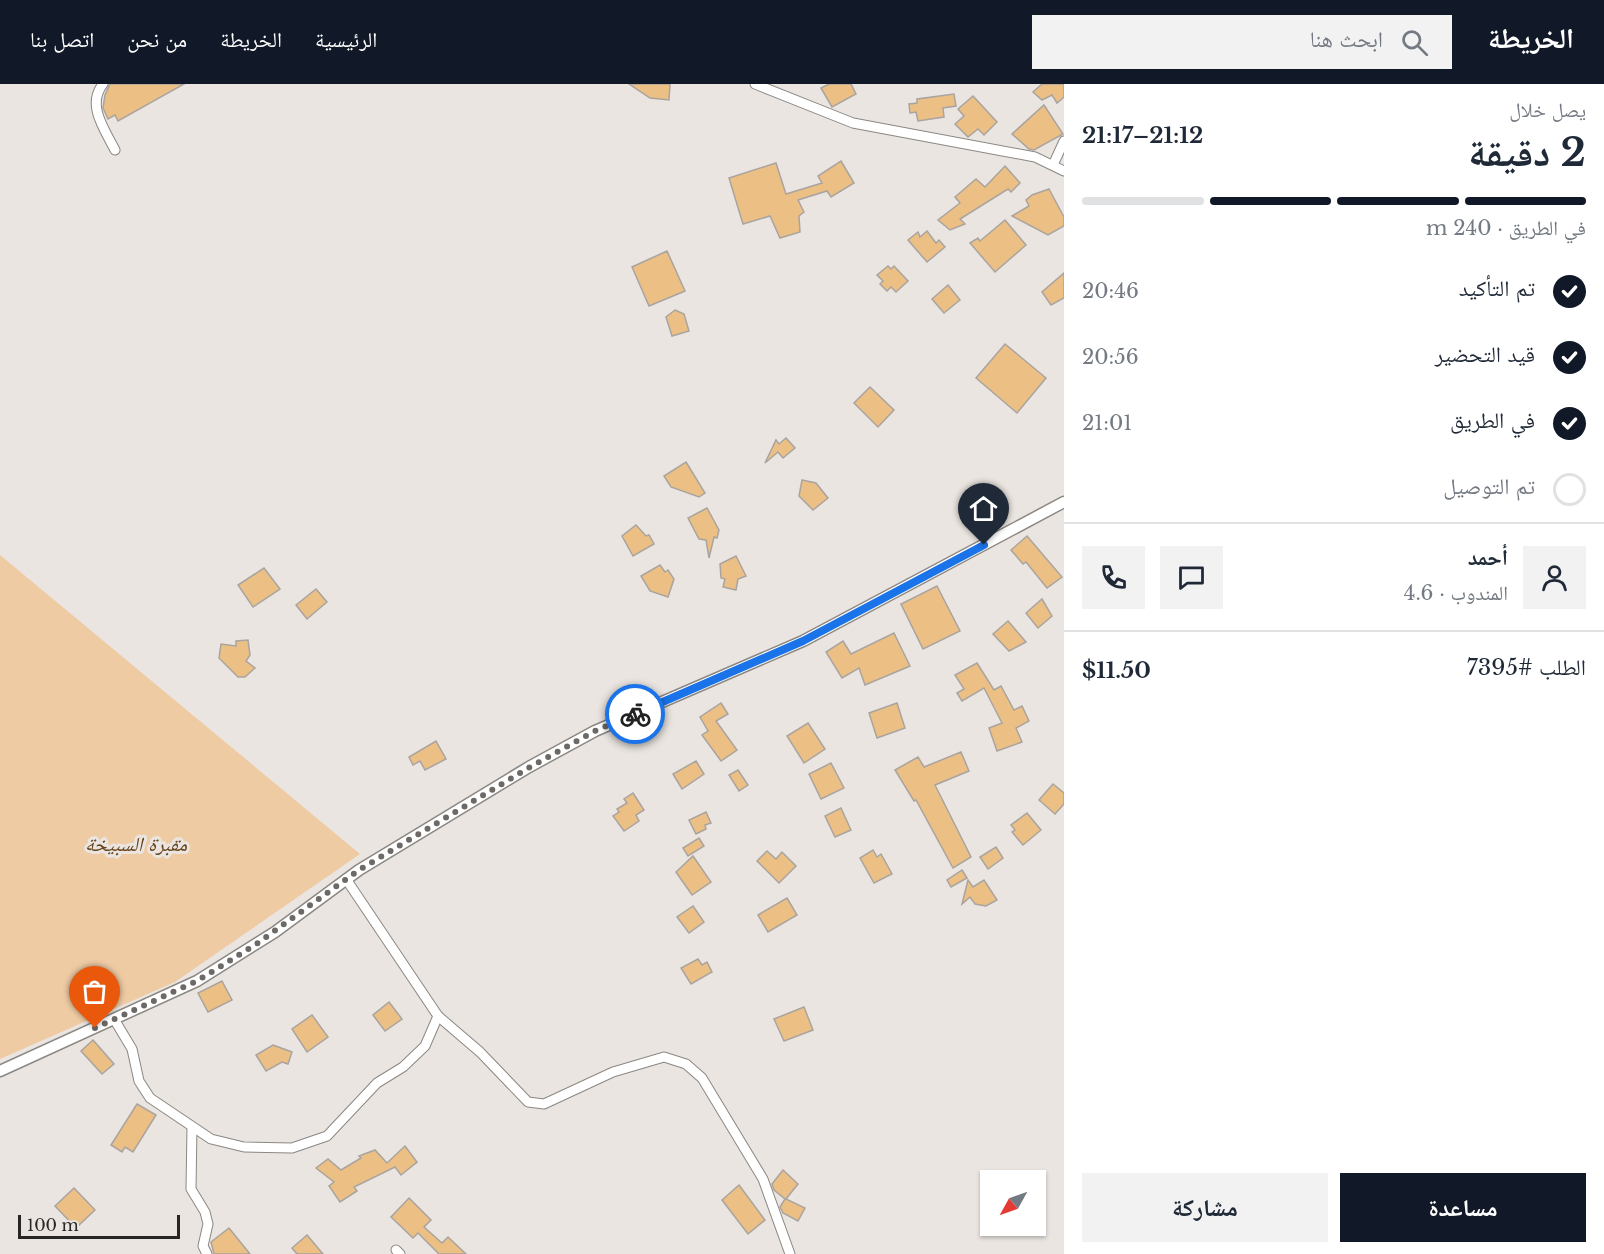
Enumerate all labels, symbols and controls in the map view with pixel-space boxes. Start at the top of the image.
search box [1032,15,1452,69]
text: الخريطة [1488,21,1574,56]
text: ابحث هنا [1310,26,1383,53]
icon: search [1398,26,1431,59]
text: اتصل بنا [30,27,94,53]
text: من نحن [127,27,187,53]
text: الخريطة [220,27,282,53]
text: الرئيسية [315,27,377,53]
text: يصل خلال [1509,98,1586,122]
text: 21:12–21:17 [1082,122,1203,149]
text: 2 دقيقة [1468,128,1586,177]
text: في الطريق · 240 m [1426,216,1586,240]
text: تم التأكيد [1459,275,1535,302]
icon: check [1553,275,1586,308]
text: 20:46 [1082,279,1139,303]
text: قيد التحضير [1435,341,1535,368]
icon: check [1553,341,1586,374]
text: 20:56 [1082,345,1139,369]
text: في الطريق [1450,407,1535,434]
icon: check [1553,407,1586,440]
text: 21:01 [1082,411,1132,435]
text: تم التوصيل [1443,473,1535,500]
pin [958,483,1009,545]
icon: home [967,492,1000,525]
text: أحمد [1468,544,1508,571]
button: phone [1082,546,1145,609]
button: chat [1160,546,1223,609]
button: person [1523,546,1586,609]
text: المندوب · 4.6 [1404,581,1508,605]
text: الطلب #7395 [1467,654,1586,681]
text: $11.50 [1082,657,1151,684]
courier [605,684,665,744]
icon: bike [619,698,652,731]
park label: مقبرة السبيخة [85,832,187,856]
pin [69,966,120,1028]
icon: bag [78,975,111,1008]
north arrow [980,1170,1046,1236]
map controls [980,1170,1046,1236]
button: مشاركة [1082,1173,1328,1242]
button: مساعدة [1340,1173,1586,1242]
scale bar [18,1212,180,1240]
text: 100 m [27,1215,79,1235]

